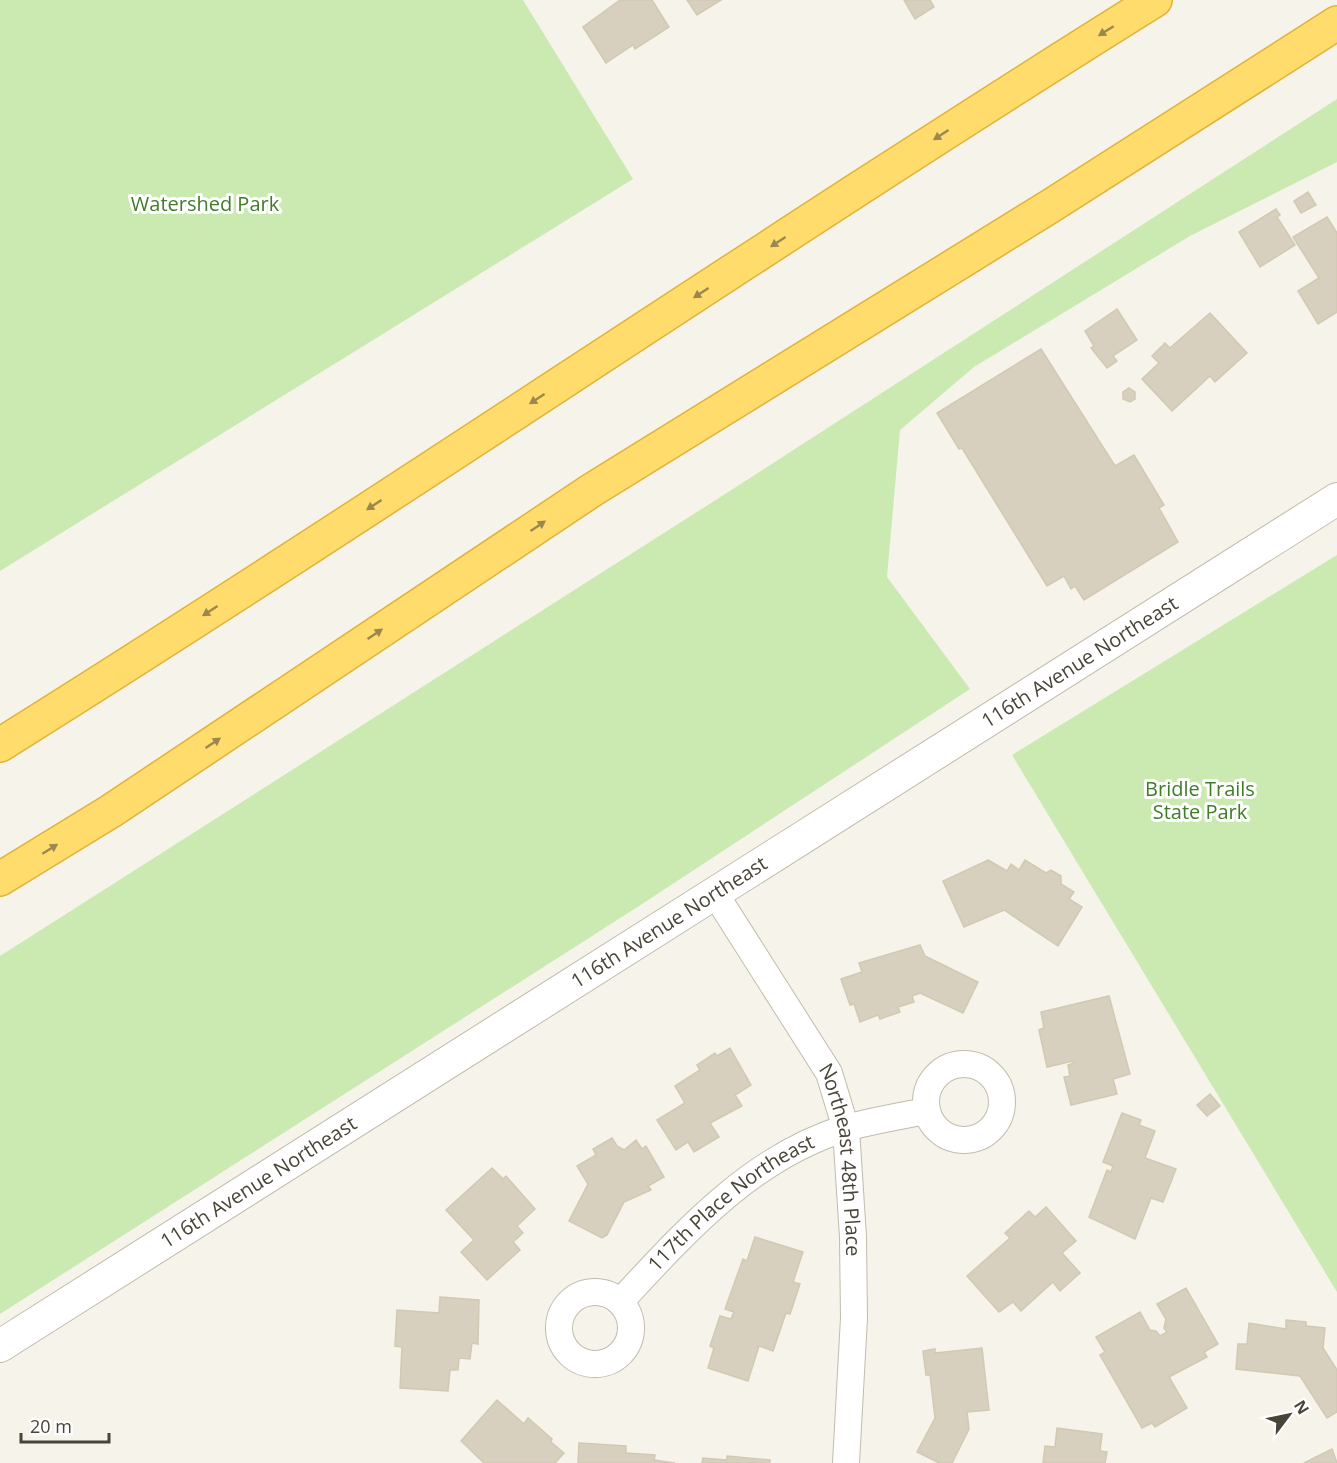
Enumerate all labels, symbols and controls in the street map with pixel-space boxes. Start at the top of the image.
one-way arrow [1098,25,1114,36]
one-way arrow [933,130,949,141]
park label: Watershed Park [131,190,280,217]
one-way arrow [770,236,786,247]
one-way arrow [693,287,709,298]
one-way arrow [529,394,546,405]
one-way arrow [366,499,382,510]
one-way arrow [529,520,545,532]
street label: 116th Avenue Northeast [976,589,1183,734]
one-way arrow [202,605,218,616]
one-way arrow [367,628,383,640]
one-way arrow [205,737,222,748]
park label: Bridle Trails State Park [1145,775,1255,825]
one-way arrow [42,843,58,854]
street label: 116th Avenue Northeast [565,849,772,994]
street label: Northeast 48th Place [813,1058,867,1257]
street label: 116th Avenue Northeast [155,1110,362,1254]
street label: 117th Place Northeast [641,1128,818,1277]
north arrow [1259,1385,1319,1445]
text: N [1289,1396,1314,1418]
scale bar [21,1406,110,1444]
text: 20 m [30,1414,72,1438]

